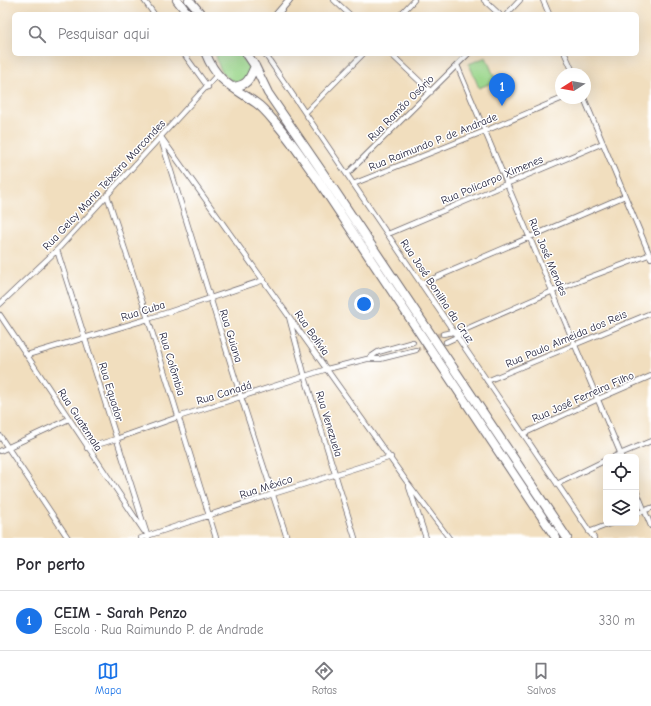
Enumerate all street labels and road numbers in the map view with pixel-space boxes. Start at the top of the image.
street label: Rua Ramão Osório [365,72,437,144]
street label: Rua Raimundo P. de Andrade [367,110,500,174]
street label: Rua Gelcy Maria Teixeira Marcondes [40,117,168,253]
street label: Rua Policarpo Ximenes [439,152,545,207]
street label: Rua José Mendes [526,216,570,298]
street label: Rua José Bonilha da Cruz [398,237,477,345]
street label: Rua Cuba [119,298,167,324]
street label: Rua Paulo Almeida dos Reis [503,307,629,370]
street label: Rua Guiana [217,308,245,364]
street label: Rua Bolívia [292,308,332,358]
street label: Rua Colômbia [156,331,188,397]
street label: Rua Equador [96,361,126,424]
street label: Rua José Ferreira Filho [530,369,636,425]
street label: Rua Canadá [195,378,253,408]
street label: Rua Guatemala [55,386,105,454]
street label: Rua Venezuela [313,390,345,458]
street label: Rua México [238,472,294,502]

